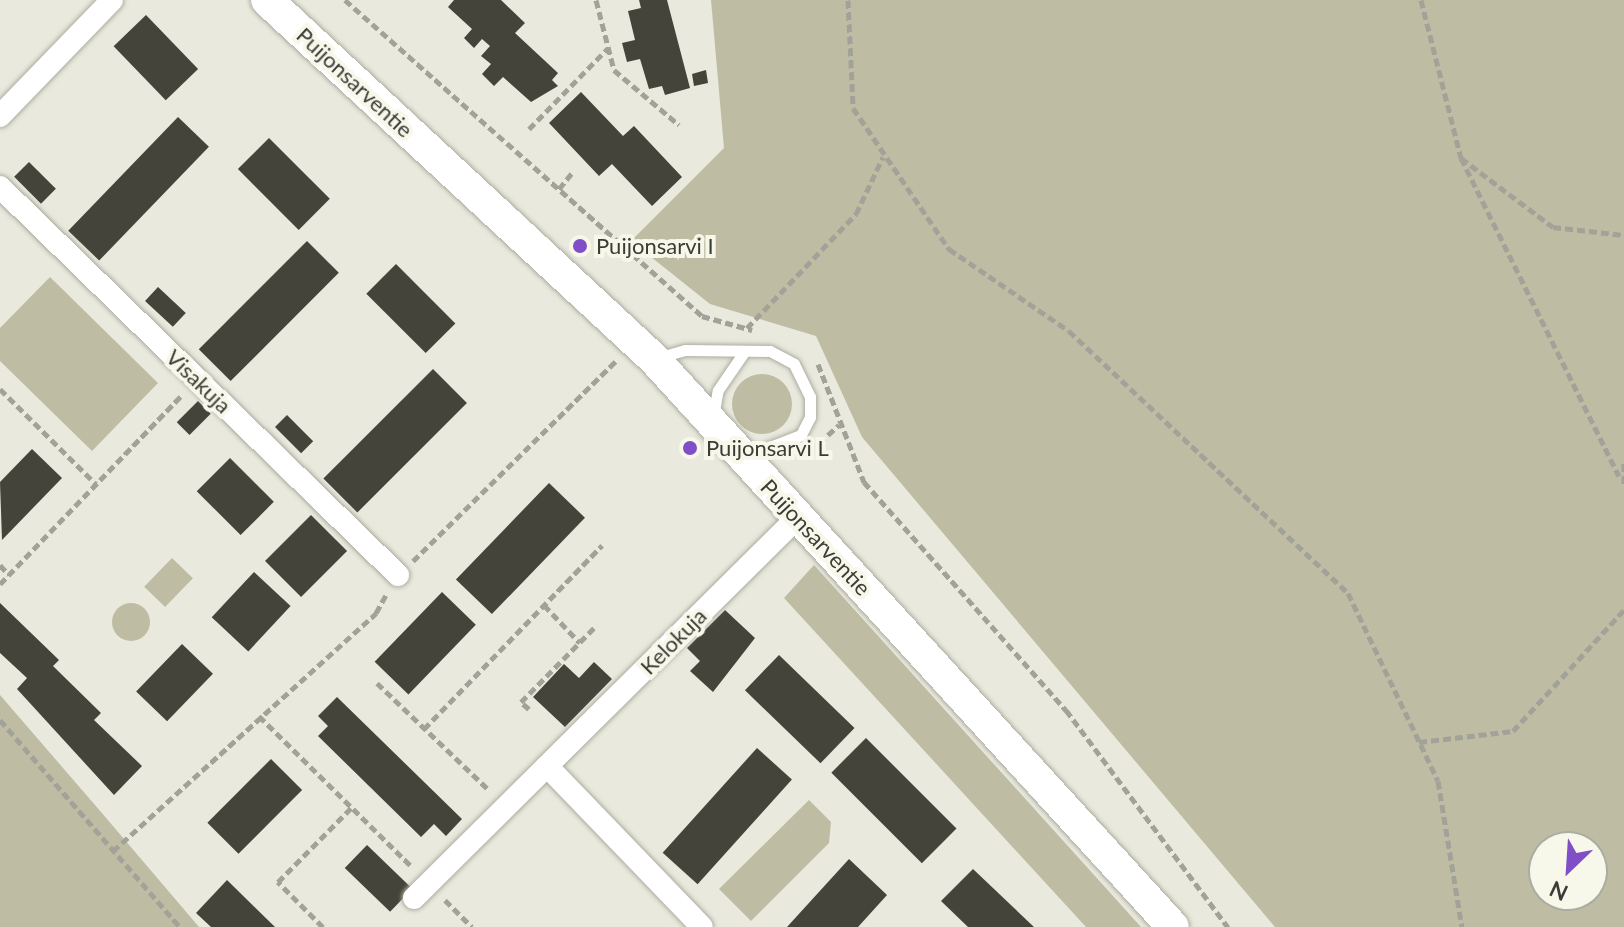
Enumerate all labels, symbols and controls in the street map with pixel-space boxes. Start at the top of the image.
street label: Puijonsarventie [291,22,419,142]
place label: Puijonsarvi I [596,233,714,259]
marker: Puijonsarvi I [571,237,589,255]
street label: Visakuja [161,344,237,418]
place label: Puijonsarvi L [706,435,829,461]
marker: Puijonsarvi L [681,439,699,457]
street label: Puijonsarventie [756,473,876,601]
street label: Kelokuja [634,602,712,680]
north arrow [1528,831,1608,911]
text: N [1545,876,1572,907]

